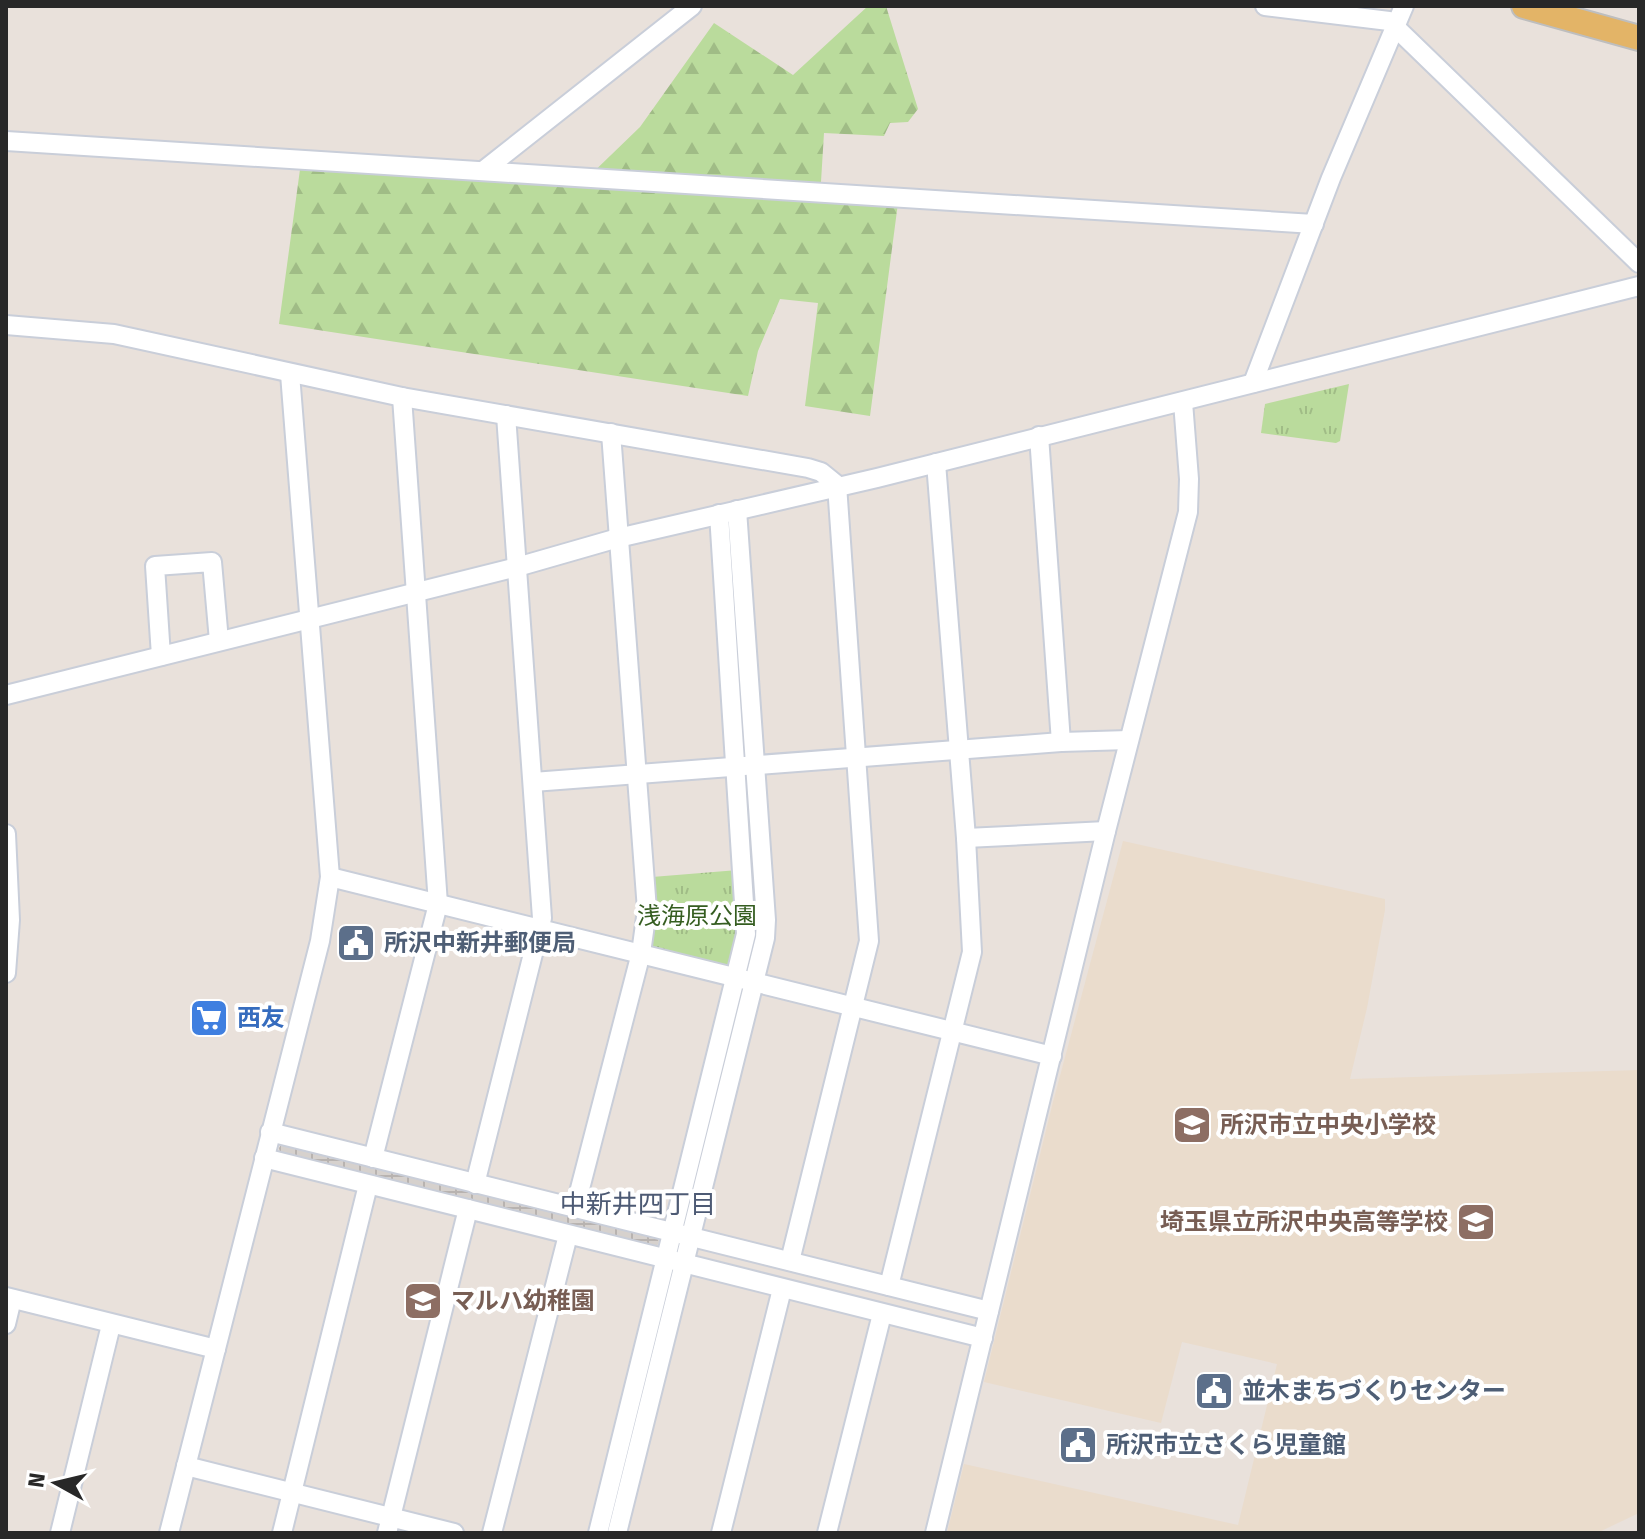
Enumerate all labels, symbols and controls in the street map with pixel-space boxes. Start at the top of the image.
park label: 浅海原公園 [637,902,757,930]
public building icon: 所沢中新井郵便局 [335,922,377,964]
place label: 所沢中新井郵便局 [384,929,576,957]
supermarket icon: 西友 [188,997,230,1039]
place label: 西友 [237,1004,285,1032]
school or university icon: 所沢市立中央小学校 [1171,1104,1213,1146]
place label: 所沢市立中央小学校 [1220,1111,1436,1139]
district label: 中新井四丁目 [560,1189,716,1220]
school or university icon: 埼玉県立所沢中央高等学校 [1455,1201,1497,1243]
place label: 埼玉県立所沢中央高等学校 [1160,1208,1448,1236]
school or university icon: マルハ幼稚園 [402,1280,444,1322]
place label: マルハ幼稚園 [451,1287,595,1315]
public building icon: 並木まちづくりセンター [1193,1370,1235,1412]
place label: 並木まちづくりセンター [1242,1377,1506,1405]
public building icon: 所沢市立さくら児童館 [1057,1424,1099,1466]
place label: 所沢市立さくら児童館 [1106,1431,1346,1459]
north arrow [16,1443,96,1523]
text: N [22,1471,51,1489]

